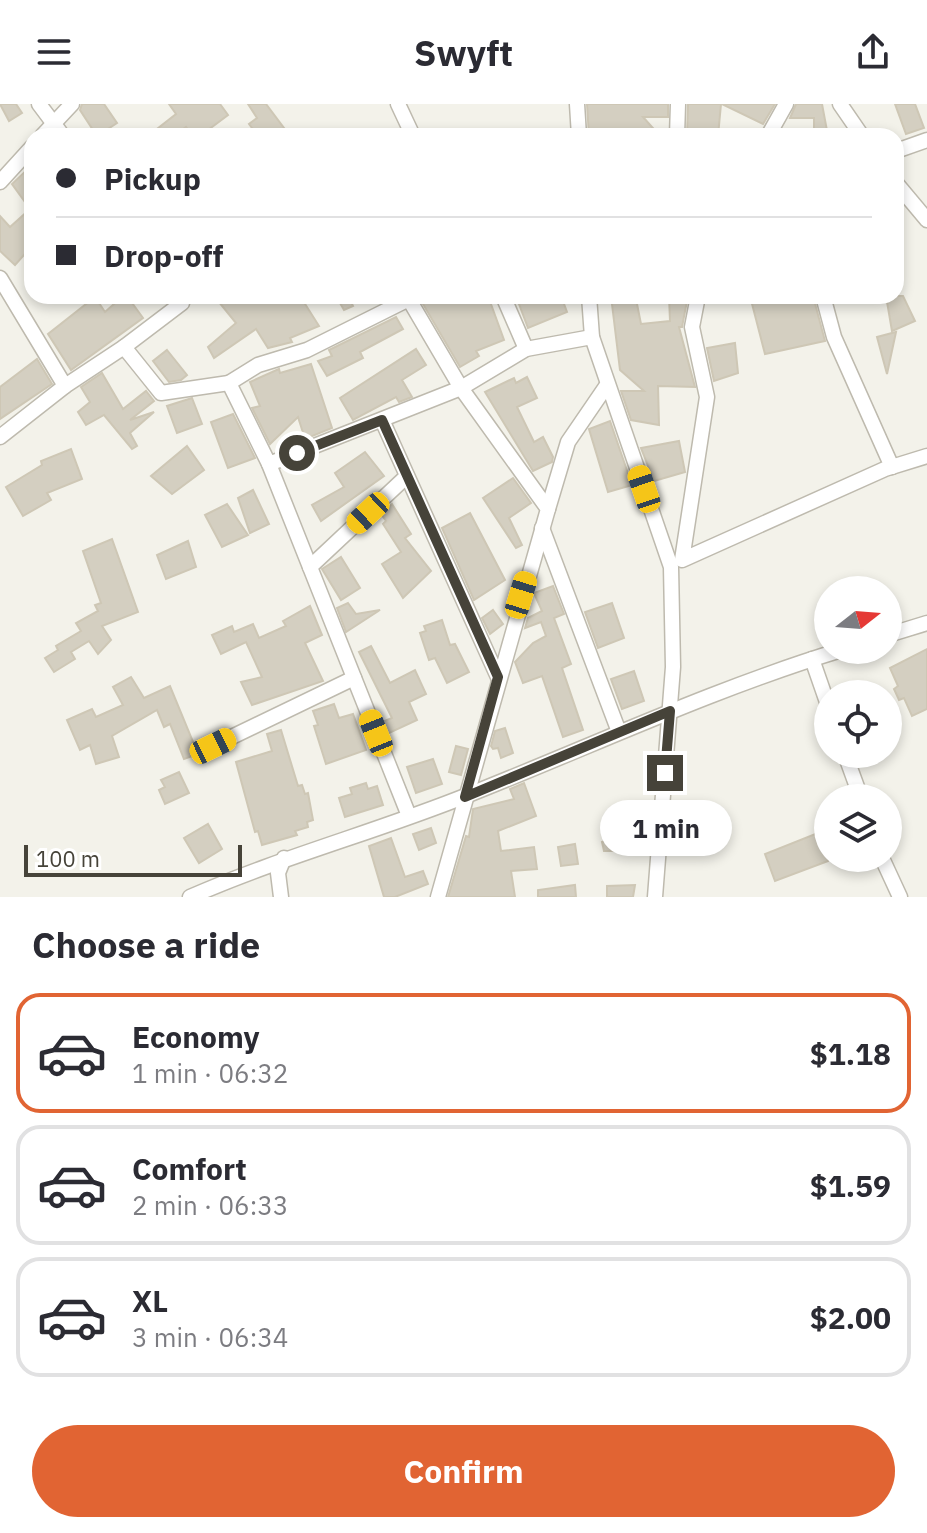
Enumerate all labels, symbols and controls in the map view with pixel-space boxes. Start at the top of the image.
text: Swyft [414,29,513,76]
icon: menu [32,30,76,74]
icon: share [851,30,895,74]
text: Pickup [104,159,201,198]
text: Drop-off [104,236,223,275]
route start [279,435,315,471]
car [625,462,663,516]
car [342,488,394,538]
car [503,569,539,621]
north arrow [814,576,902,664]
map controls [814,576,902,872]
button: locate [814,680,902,768]
car [356,706,396,760]
car [186,725,240,767]
route end [647,755,683,791]
button: layers [814,784,902,872]
callout: 1 min [599,801,731,857]
text: 1 min [632,811,700,845]
scale bar [24,841,242,877]
text: 100 m [36,844,100,873]
text: Choose a ride [32,921,260,968]
icon: car [36,1017,108,1089]
text: Economy [132,1017,260,1056]
text: $1.18 [810,1034,891,1073]
text: 1 min · 06:32 [132,1056,288,1090]
icon: car [36,1149,108,1221]
text: Comfort [132,1149,247,1188]
text: $1.59 [810,1166,891,1205]
text: 2 min · 06:33 [132,1188,288,1222]
icon: car [36,1281,108,1353]
text: XL [132,1281,168,1320]
text: $2.00 [810,1298,891,1337]
text: 3 min · 06:34 [132,1320,288,1354]
button: Confirm [32,1425,895,1517]

